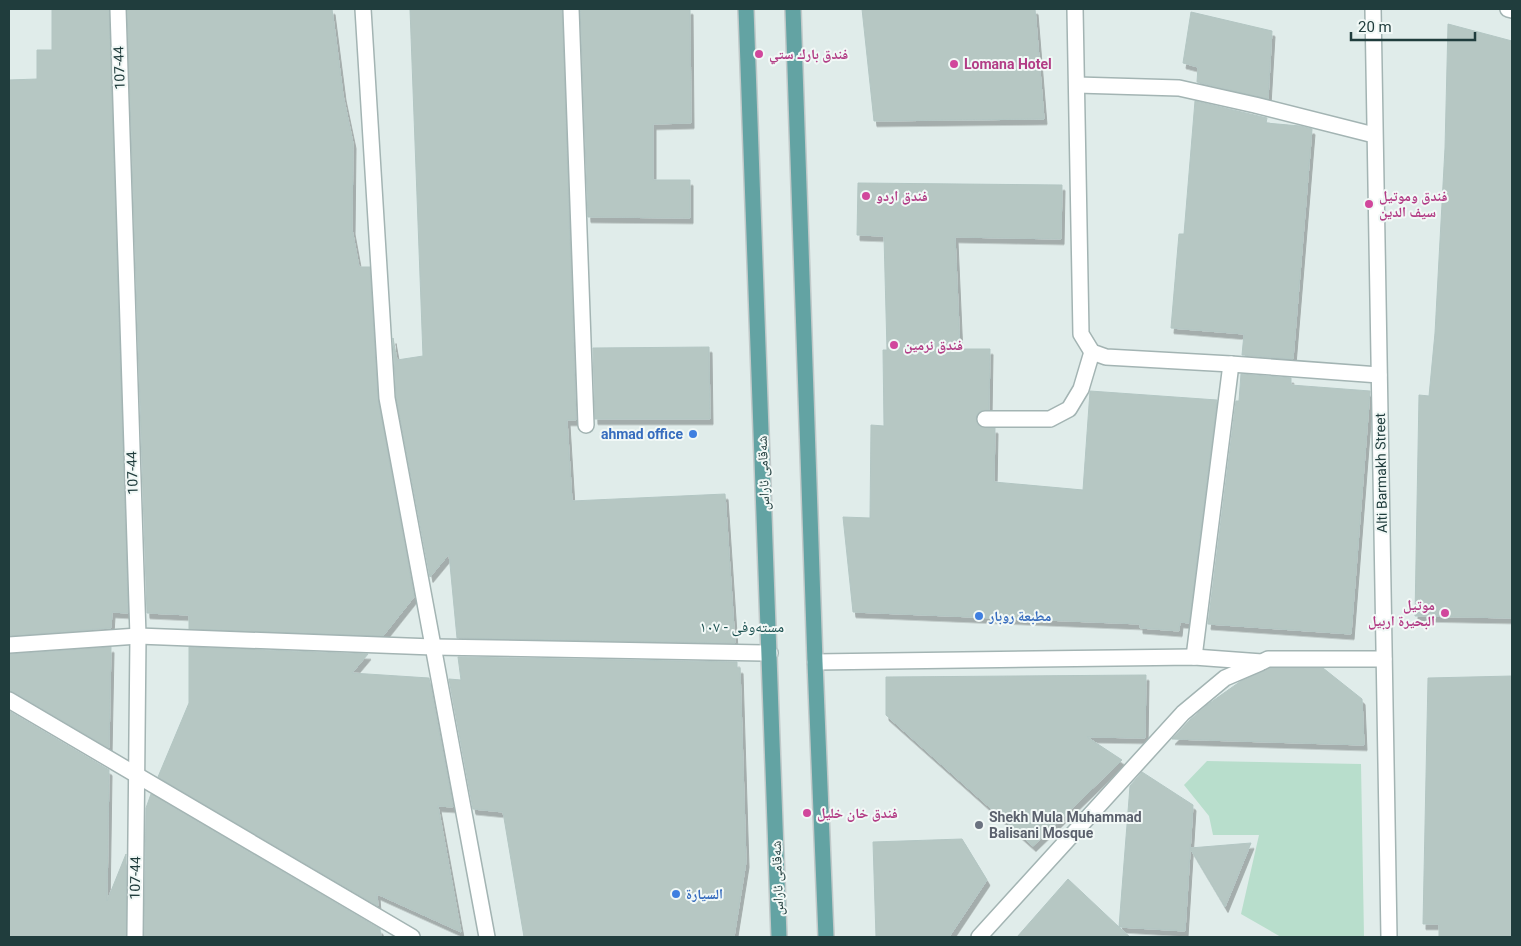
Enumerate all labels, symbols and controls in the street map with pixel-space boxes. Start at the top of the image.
scale bar [1351,10,1475,42]
text: 20 m [1358,18,1392,36]
street label: 107-44 [110,46,128,90]
place label: فندق بارك ستي [769,46,848,65]
marker: فندق بارك ستي [753,48,765,60]
place label: Lomana Hotel [964,56,1052,72]
marker: Lomana Hotel [948,58,960,70]
place label: فندق اردو [876,188,928,205]
place label: فندق وموتيل سيف الدين [1379,188,1447,221]
marker: فندق اردو [860,190,872,202]
marker: فندق وموتيل سيف الدين [1363,198,1375,210]
place label: فندق نرمين [904,337,963,354]
marker: فندق نرمين [888,339,900,351]
street label: Alti Barmakh Street [1372,412,1390,533]
place label: ahmad office [601,426,683,442]
marker: ahmad office [687,428,699,440]
street label: شەقامی ئاراس [754,435,773,511]
street label: 107-44 [123,451,141,495]
place label: موتيل البحيرة اربيل [1368,597,1435,630]
marker: موتيل البحيرة اربيل [1439,607,1451,619]
place label: مطبعة روبار [988,608,1051,625]
marker: مطبعة روبار [973,610,985,622]
district label: مستەوفی - ١٠٧ [700,618,784,637]
place label: فندق خان خليل [817,805,898,822]
marker: فندق خان خليل [801,807,813,819]
place label: Shekh Mula Muhammad Balisani Mosque [989,809,1142,841]
marker: Shekh Mula Muhammad Balisani Mosque [973,819,985,831]
street label: شەقامی ئاراس [768,840,787,916]
street label: 107-44 [127,856,143,900]
place label: السيارة [686,886,723,902]
marker: السيارة [670,888,682,900]

